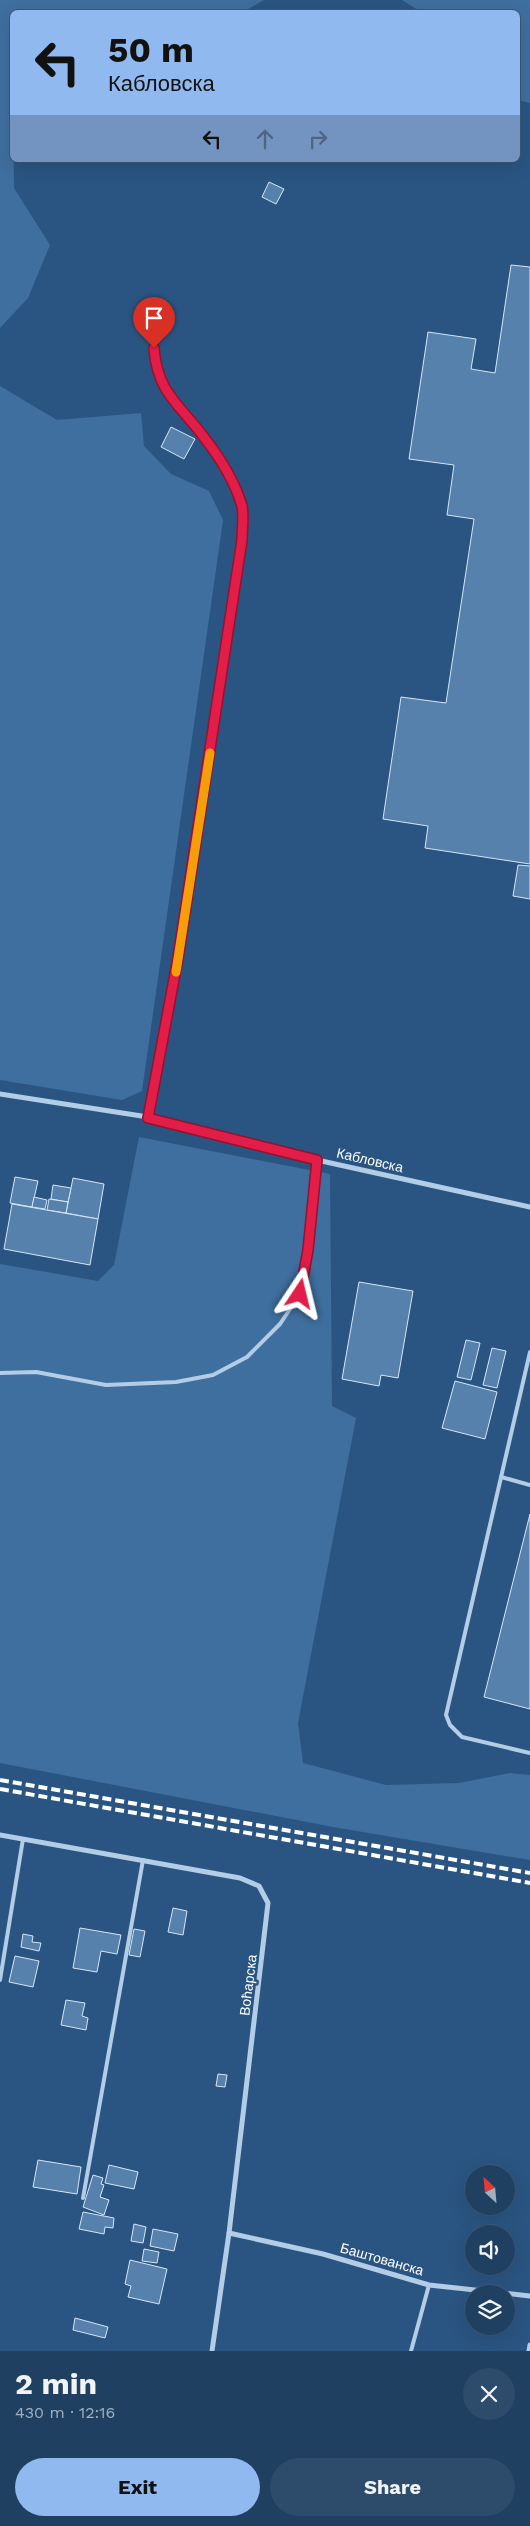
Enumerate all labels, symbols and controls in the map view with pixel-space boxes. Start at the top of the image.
text: 50 m [108,29,194,71]
icon: left [25,30,90,95]
text: Кабловска [108,71,215,96]
icon: left [198,125,226,153]
icon: ahead [251,125,279,153]
icon: right [304,125,332,153]
pin [133,297,175,348]
icon: arrive [140,304,168,332]
street label: Кабловска [335,1145,405,1175]
position arrow [273,1267,325,1319]
street label: Воћарска [236,1953,260,2017]
north arrow [465,2165,515,2215]
map controls [465,2165,515,2335]
button: sound [465,2225,515,2275]
street label: Баштованска [338,2239,426,2279]
button: layers [465,2285,515,2335]
text: 2 min [15,2366,97,2401]
button: close [463,2368,515,2420]
text: 430 m · 12:16 [15,2403,115,2422]
button: Exit [15,2458,260,2516]
button: Share [270,2458,515,2516]

